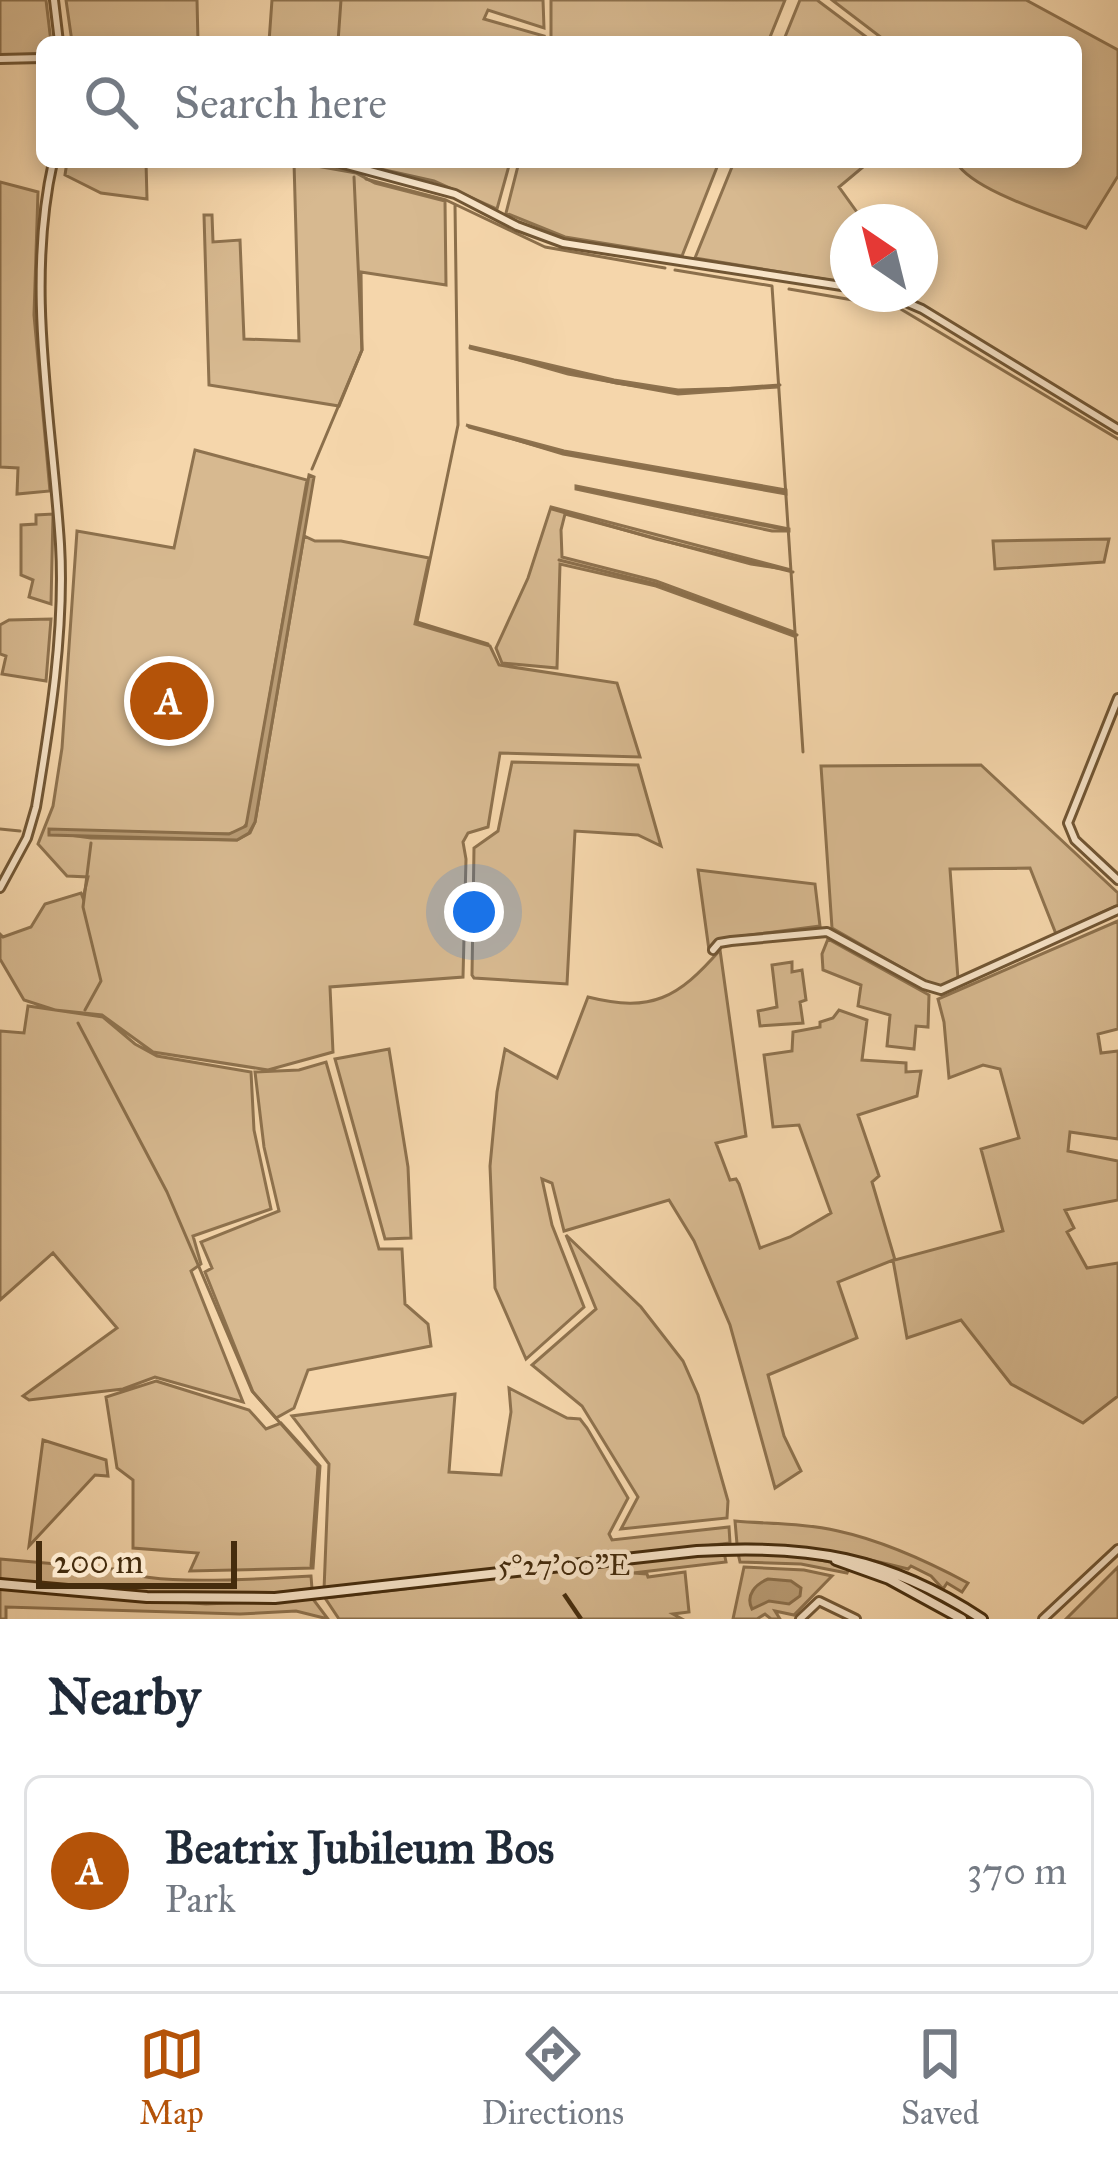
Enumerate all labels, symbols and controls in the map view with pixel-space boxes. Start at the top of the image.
search box [36,36,1082,168]
icon: search [78,69,144,135]
text: Search here [174,75,387,130]
north arrow [830,204,938,312]
pin: A [130,656,208,746]
your location [444,882,504,942]
scale bar [36,1535,237,1588]
text: 200 m [54,1542,144,1582]
text: 5°27'00"E [498,1547,630,1583]
text: Nearby [48,1666,200,1728]
text: Beatrix Jubileum Bos [165,1820,554,1875]
text: A [77,1847,103,1895]
text: 370 m [967,1847,1067,1895]
text: Park [165,1875,236,1923]
tab: Map [139,2021,205,2133]
tab: Directions [482,2021,624,2133]
tab: Saved [901,2021,979,2133]

